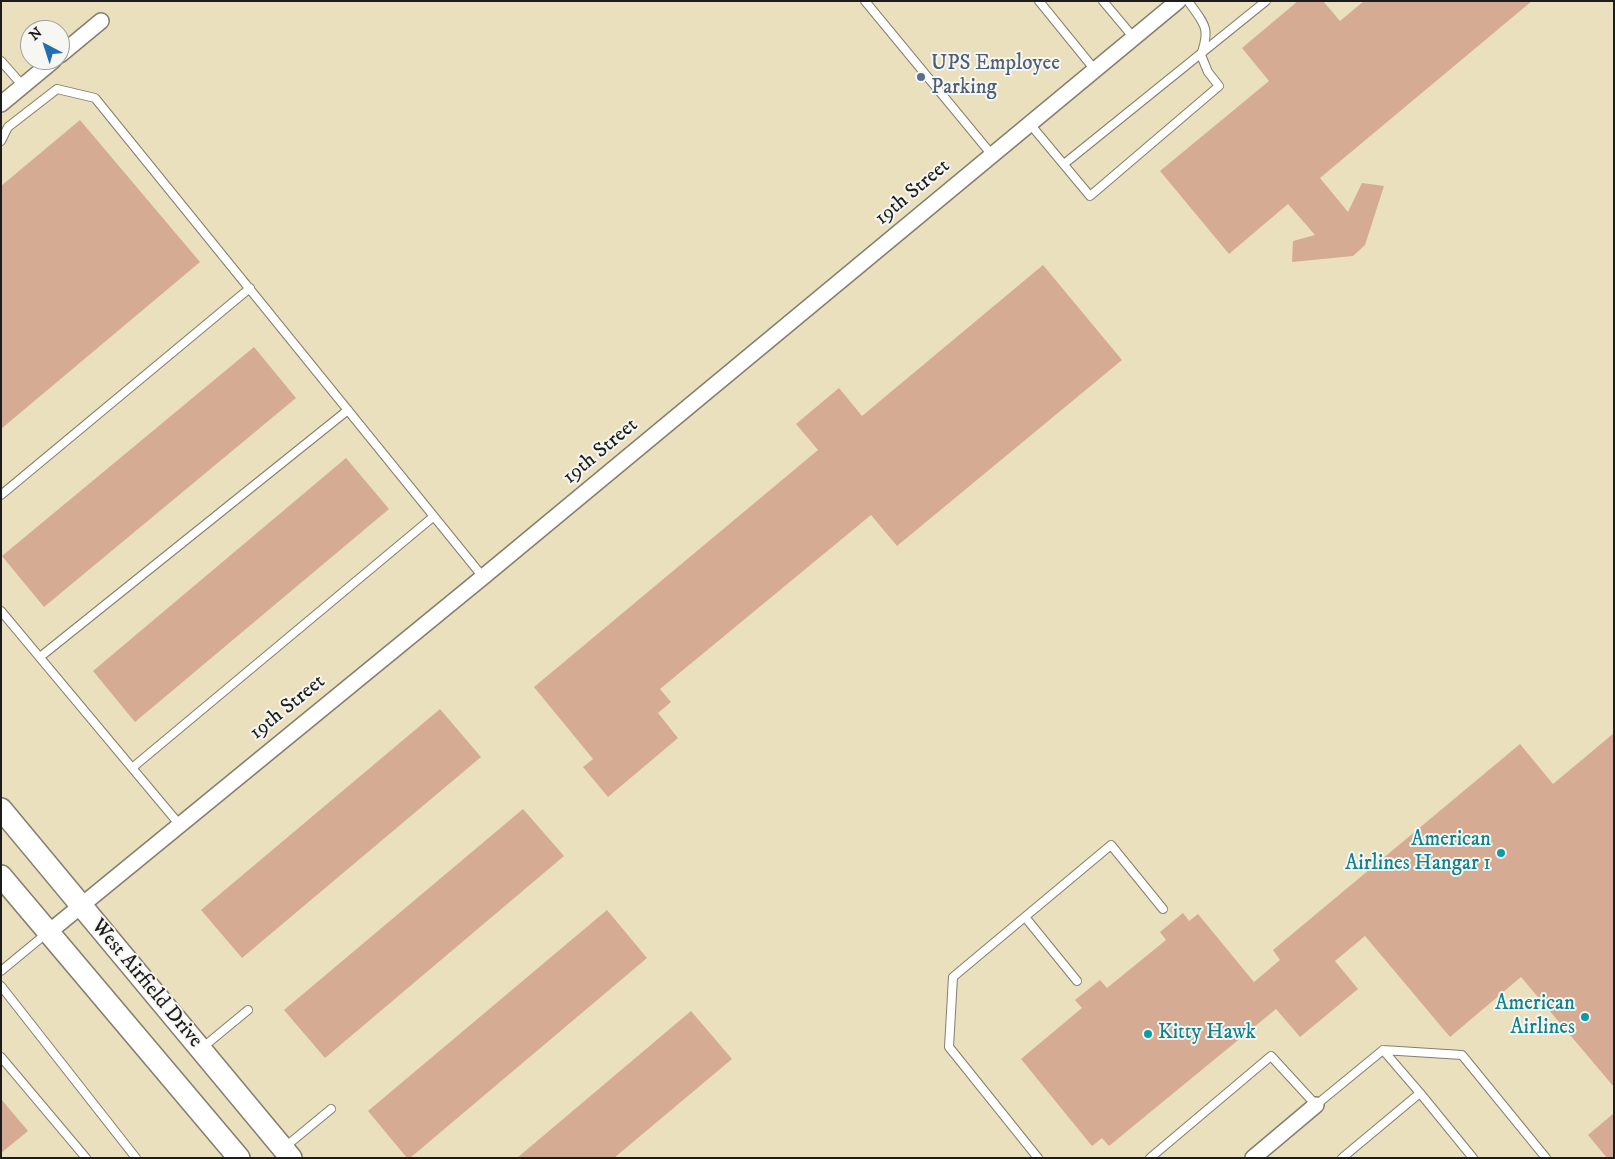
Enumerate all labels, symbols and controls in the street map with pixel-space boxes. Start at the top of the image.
north arrow [20,20,70,70]
text: N [26,24,46,45]
place label: UPS Employee Parking [931,52,1060,102]
marker: UPS Employee Parking [915,71,927,83]
street label: 19th Street [870,154,956,232]
street label: 19th Street [558,413,644,491]
street label: 19th Street [245,670,331,746]
place label: American Airlines Hangar 1 [1345,828,1491,878]
marker: American Airlines Hangar 1 [1495,847,1507,859]
street label: West Airfield Drive [85,914,207,1054]
place label: American Airlines [1495,992,1575,1042]
marker: American Airlines [1579,1011,1591,1023]
place label: Kitty Hawk [1158,1021,1256,1047]
marker: Kitty Hawk [1142,1028,1154,1040]

